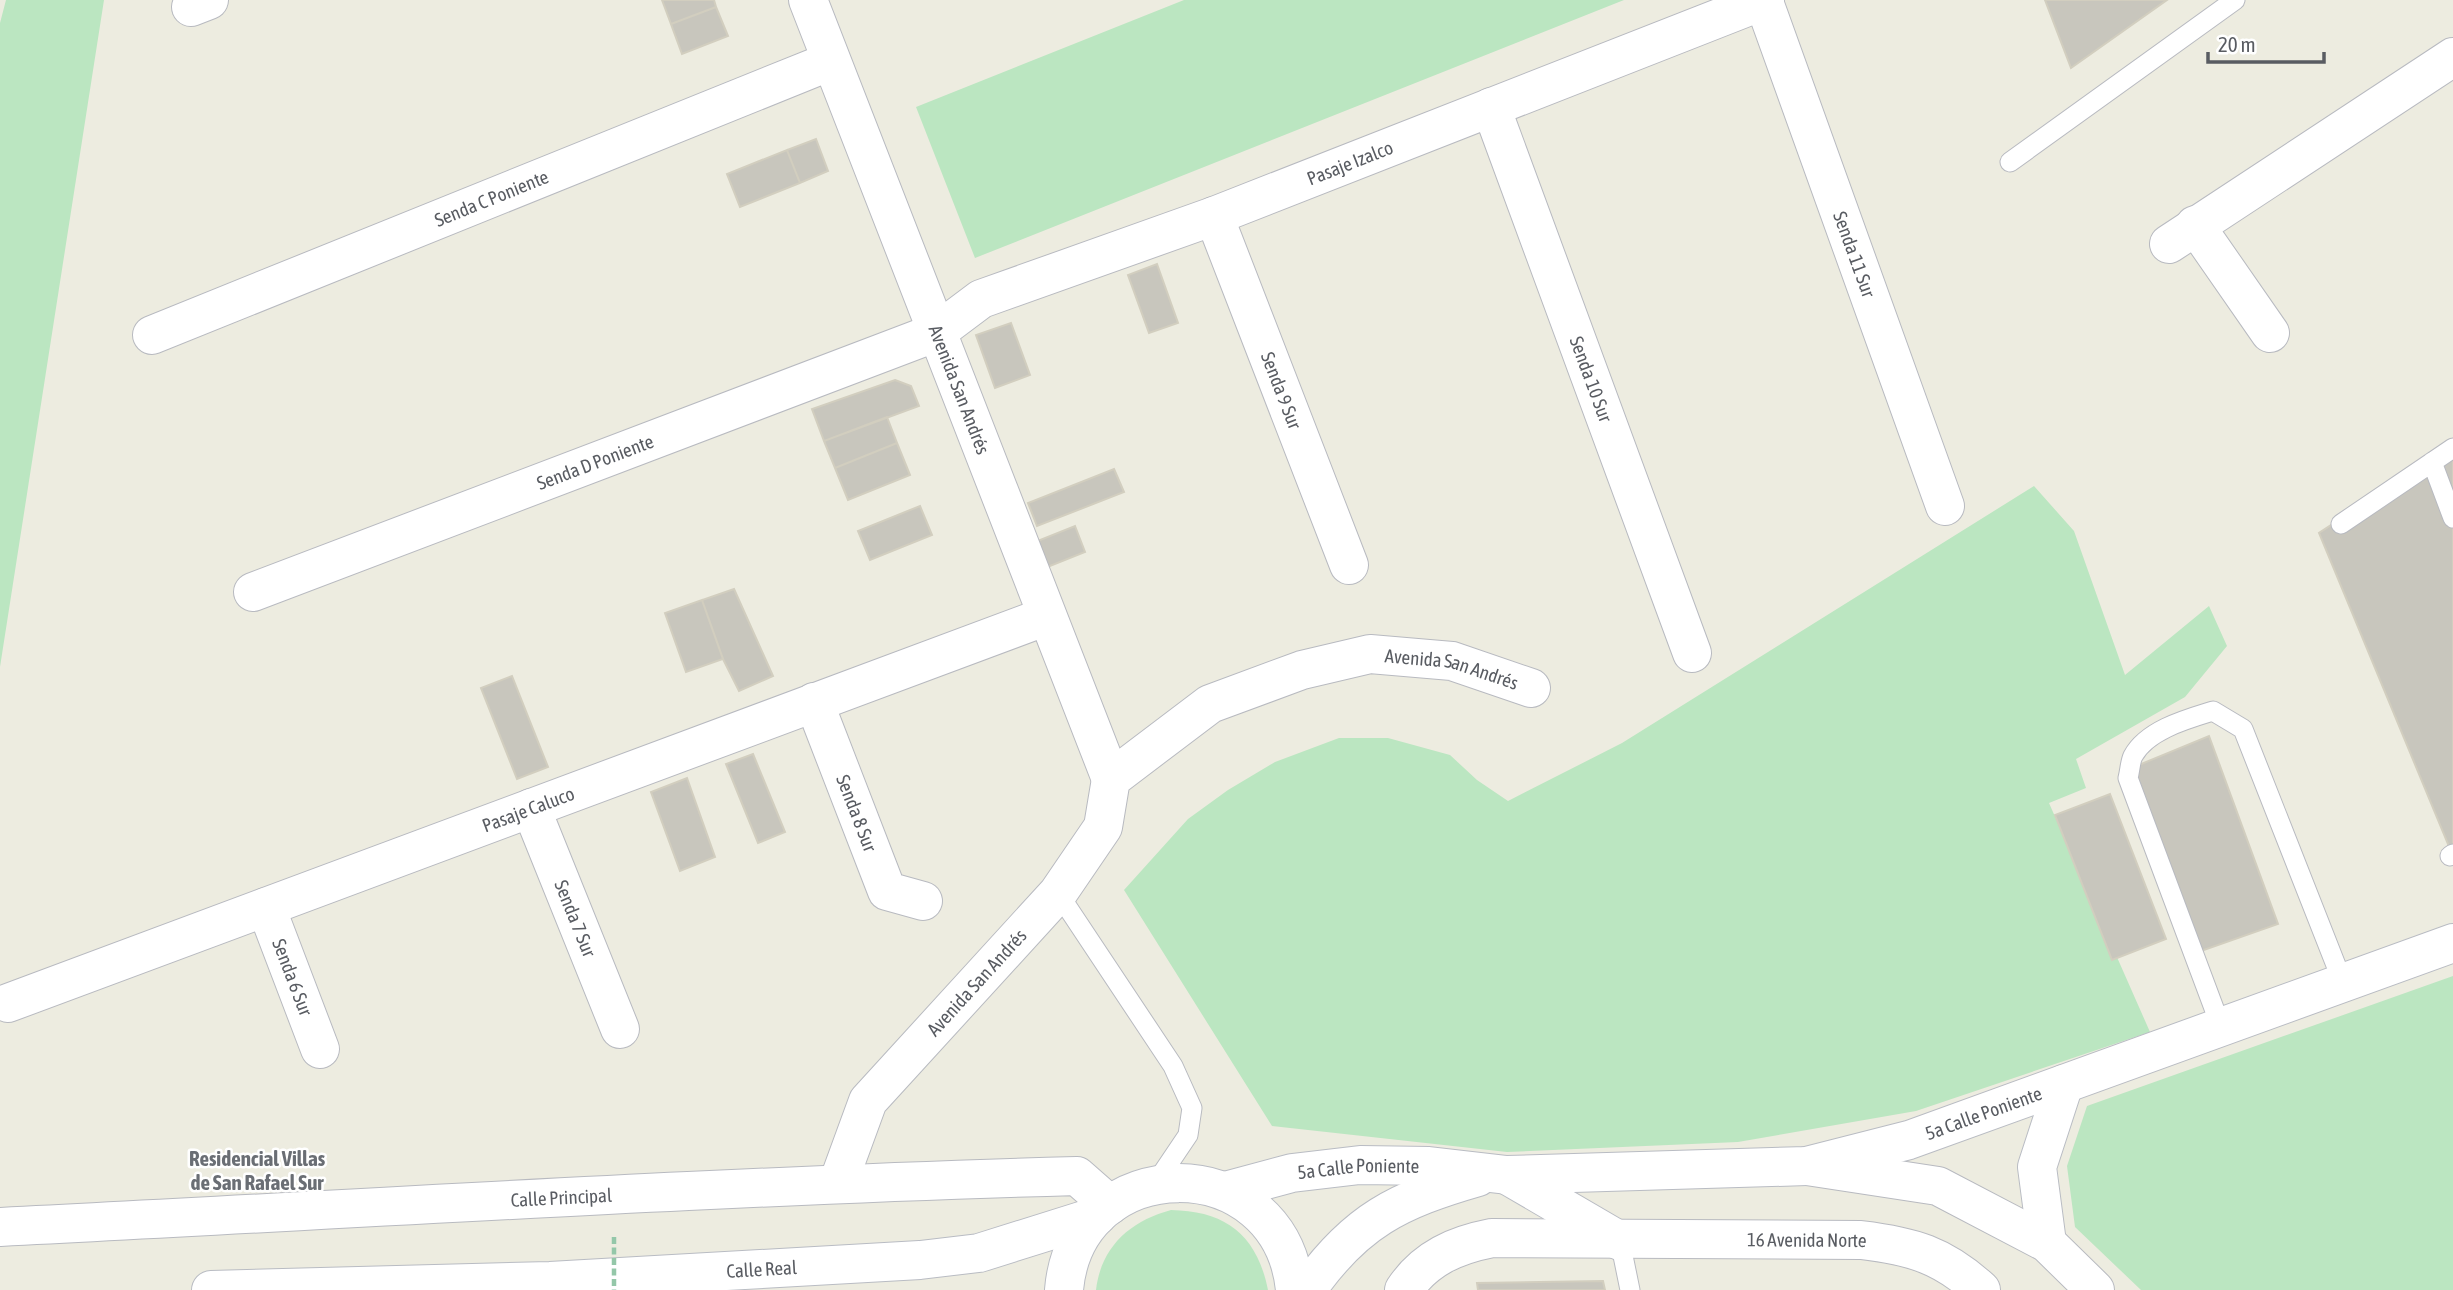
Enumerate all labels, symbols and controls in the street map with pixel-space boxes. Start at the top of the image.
scale bar [2208,21,2324,65]
text: 20 m [2218,32,2256,56]
street label: Pasaje Izalco [1304,136,1396,189]
street label: Senda C Poniente [431,165,552,231]
street label: Senda 11 Sur [1829,208,1880,300]
street label: Avenida San Andrés [924,322,995,458]
street label: Senda 10 Sur [1565,333,1617,425]
street label: Senda 9 Sur [1257,349,1306,432]
street label: Senda D Poniente [534,430,657,494]
street label: Avenida San Andrés [1384,644,1521,694]
street label: Senda 8 Sur [832,771,882,855]
street label: Pasaje Caluco [479,782,577,836]
street label: Senda 7 Sur [550,877,601,960]
street label: Avenida San Andrés [922,924,1031,1040]
street label: Senda 6 Sur [268,936,317,1019]
street label: 5a Calle Poniente [1922,1082,2045,1144]
district label: Residencial Villas de San Rafael Sur [189,1146,326,1194]
street label: 5a Calle Poniente [1296,1154,1420,1183]
street label: Calle Principal [510,1184,612,1211]
street label: 16 Avenida Norte [1747,1228,1868,1252]
street label: Calle Real [726,1256,797,1282]

